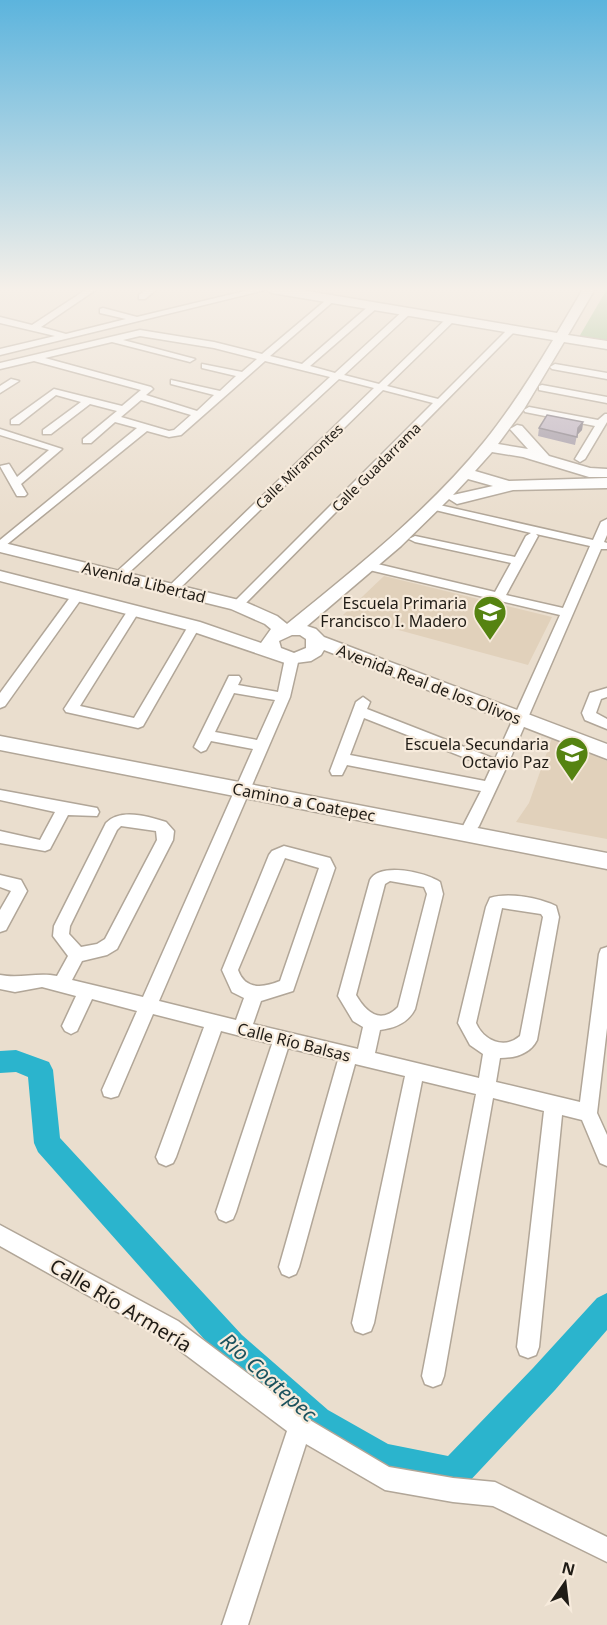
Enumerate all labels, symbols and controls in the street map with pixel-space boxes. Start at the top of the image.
street label: Calle Guadarrama [327,418,425,516]
street label: Calle Miramontes [251,419,347,513]
street label: Avenida Libertad [80,556,208,608]
place label: Escuela Primaria Francisco I. Madero [320,592,467,632]
school or university icon: Escuela Primaria Francisco I. Madero [472,594,508,641]
street label: Avenida Real de los Olivos [334,639,524,729]
place label: Escuela Secundaria Octavio Paz [405,733,549,773]
school or university icon: Escuela Secundaria Octavio Paz [554,735,590,782]
street label: Camino a Coatepec [231,777,378,827]
street label: Calle Río Balsas [235,1017,353,1067]
street label: Calle Río Armería [45,1252,197,1358]
water label: Rio Coatepec [215,1326,323,1428]
north arrow [535,1553,595,1613]
text: N [560,1556,578,1581]

